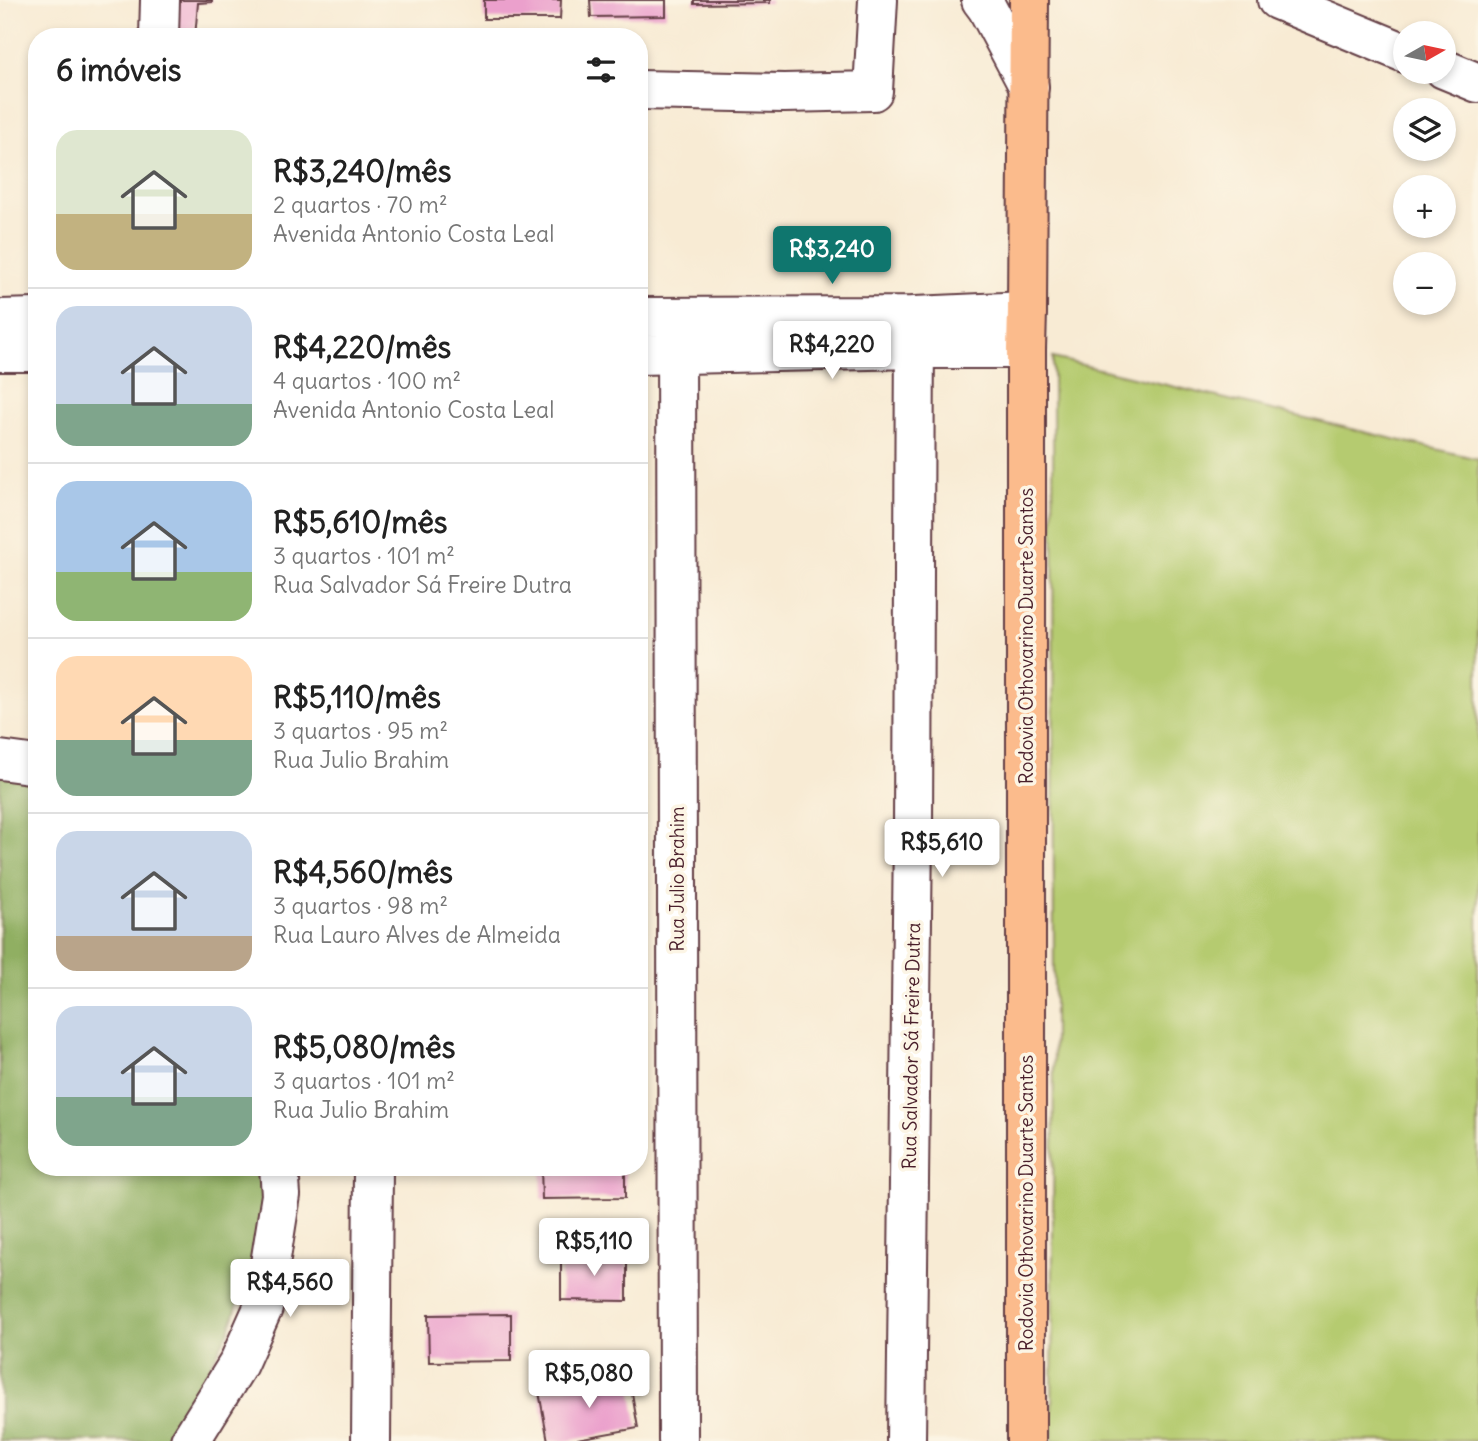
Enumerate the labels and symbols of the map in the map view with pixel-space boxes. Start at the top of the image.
north arrow [1393,21,1456,84]
pin: R$3,240 [767,226,897,286]
pin: R$4,220 [767,322,897,381]
street label: Rodovia Othovarino Duarte Santos [1014,488,1038,784]
street label: Rua Julio Brahim [665,806,689,952]
pin: R$5,610 [877,820,1007,879]
street label: Rua Salvador Sá Freire Dutra [897,922,925,1170]
street label: Rodovia Othovarino Duarte Santos [1014,1055,1038,1351]
pin: R$5,110 [529,1218,659,1278]
pin: R$4,560 [225,1260,355,1319]
pin: R$5,080 [524,1350,654,1410]

